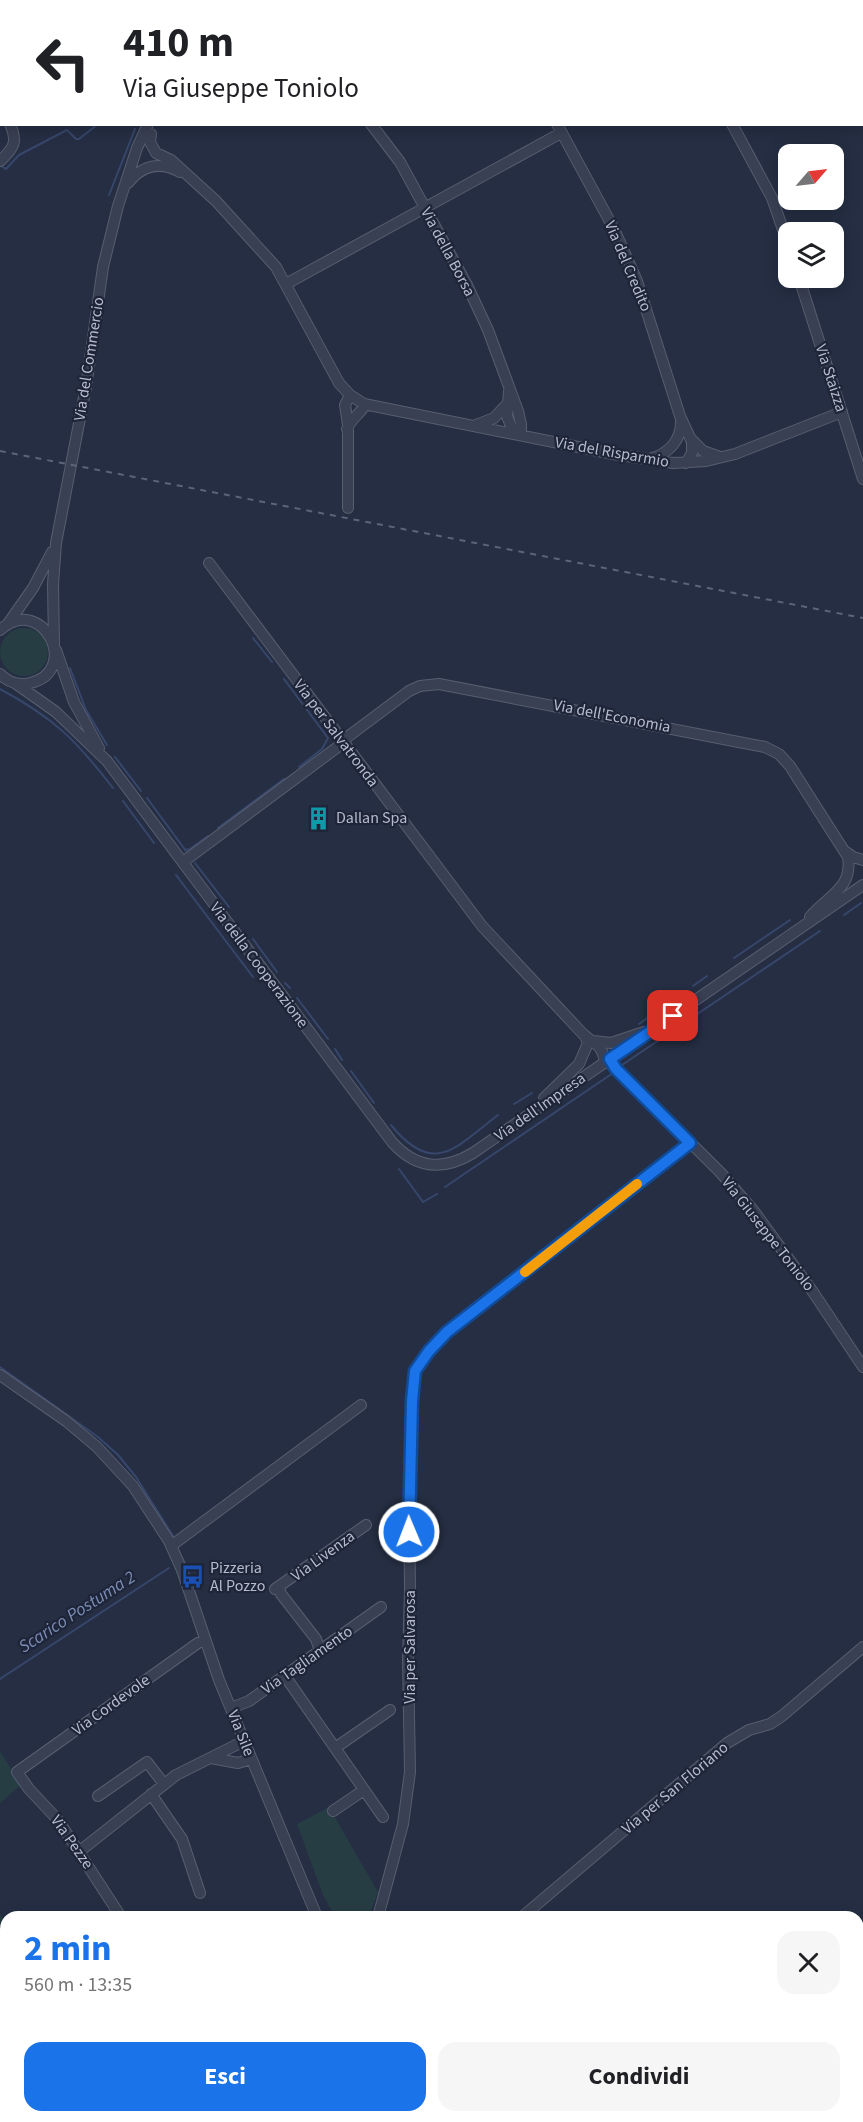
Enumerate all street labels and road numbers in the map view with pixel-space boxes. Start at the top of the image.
street label: Via della Borsa [415,204,481,300]
street label: Via del Credito [599,217,657,315]
street label: Via del Commercio [68,295,110,423]
street label: Via Staizza [810,341,852,415]
street label: Via del Risparmio [553,431,671,473]
street label: Via per Salvatronda [288,675,384,791]
street label: Via dell'Economia [551,694,673,738]
street label: Via della Cooperazione [204,898,314,1032]
street label: Via dell'Impresa [490,1067,590,1147]
street label: Via Giuseppe Toniolo [716,1172,820,1296]
street label: Via Livenza [287,1525,359,1587]
street label: Via per Salvarosa [399,1590,421,1704]
street label: Via Tagliamento [257,1620,357,1700]
street label: Via Cordevole [67,1669,155,1741]
street label: Via Sile [222,1707,260,1759]
street label: Via per San Floriano [617,1737,733,1839]
street label: Via Pezze [45,1811,99,1874]

